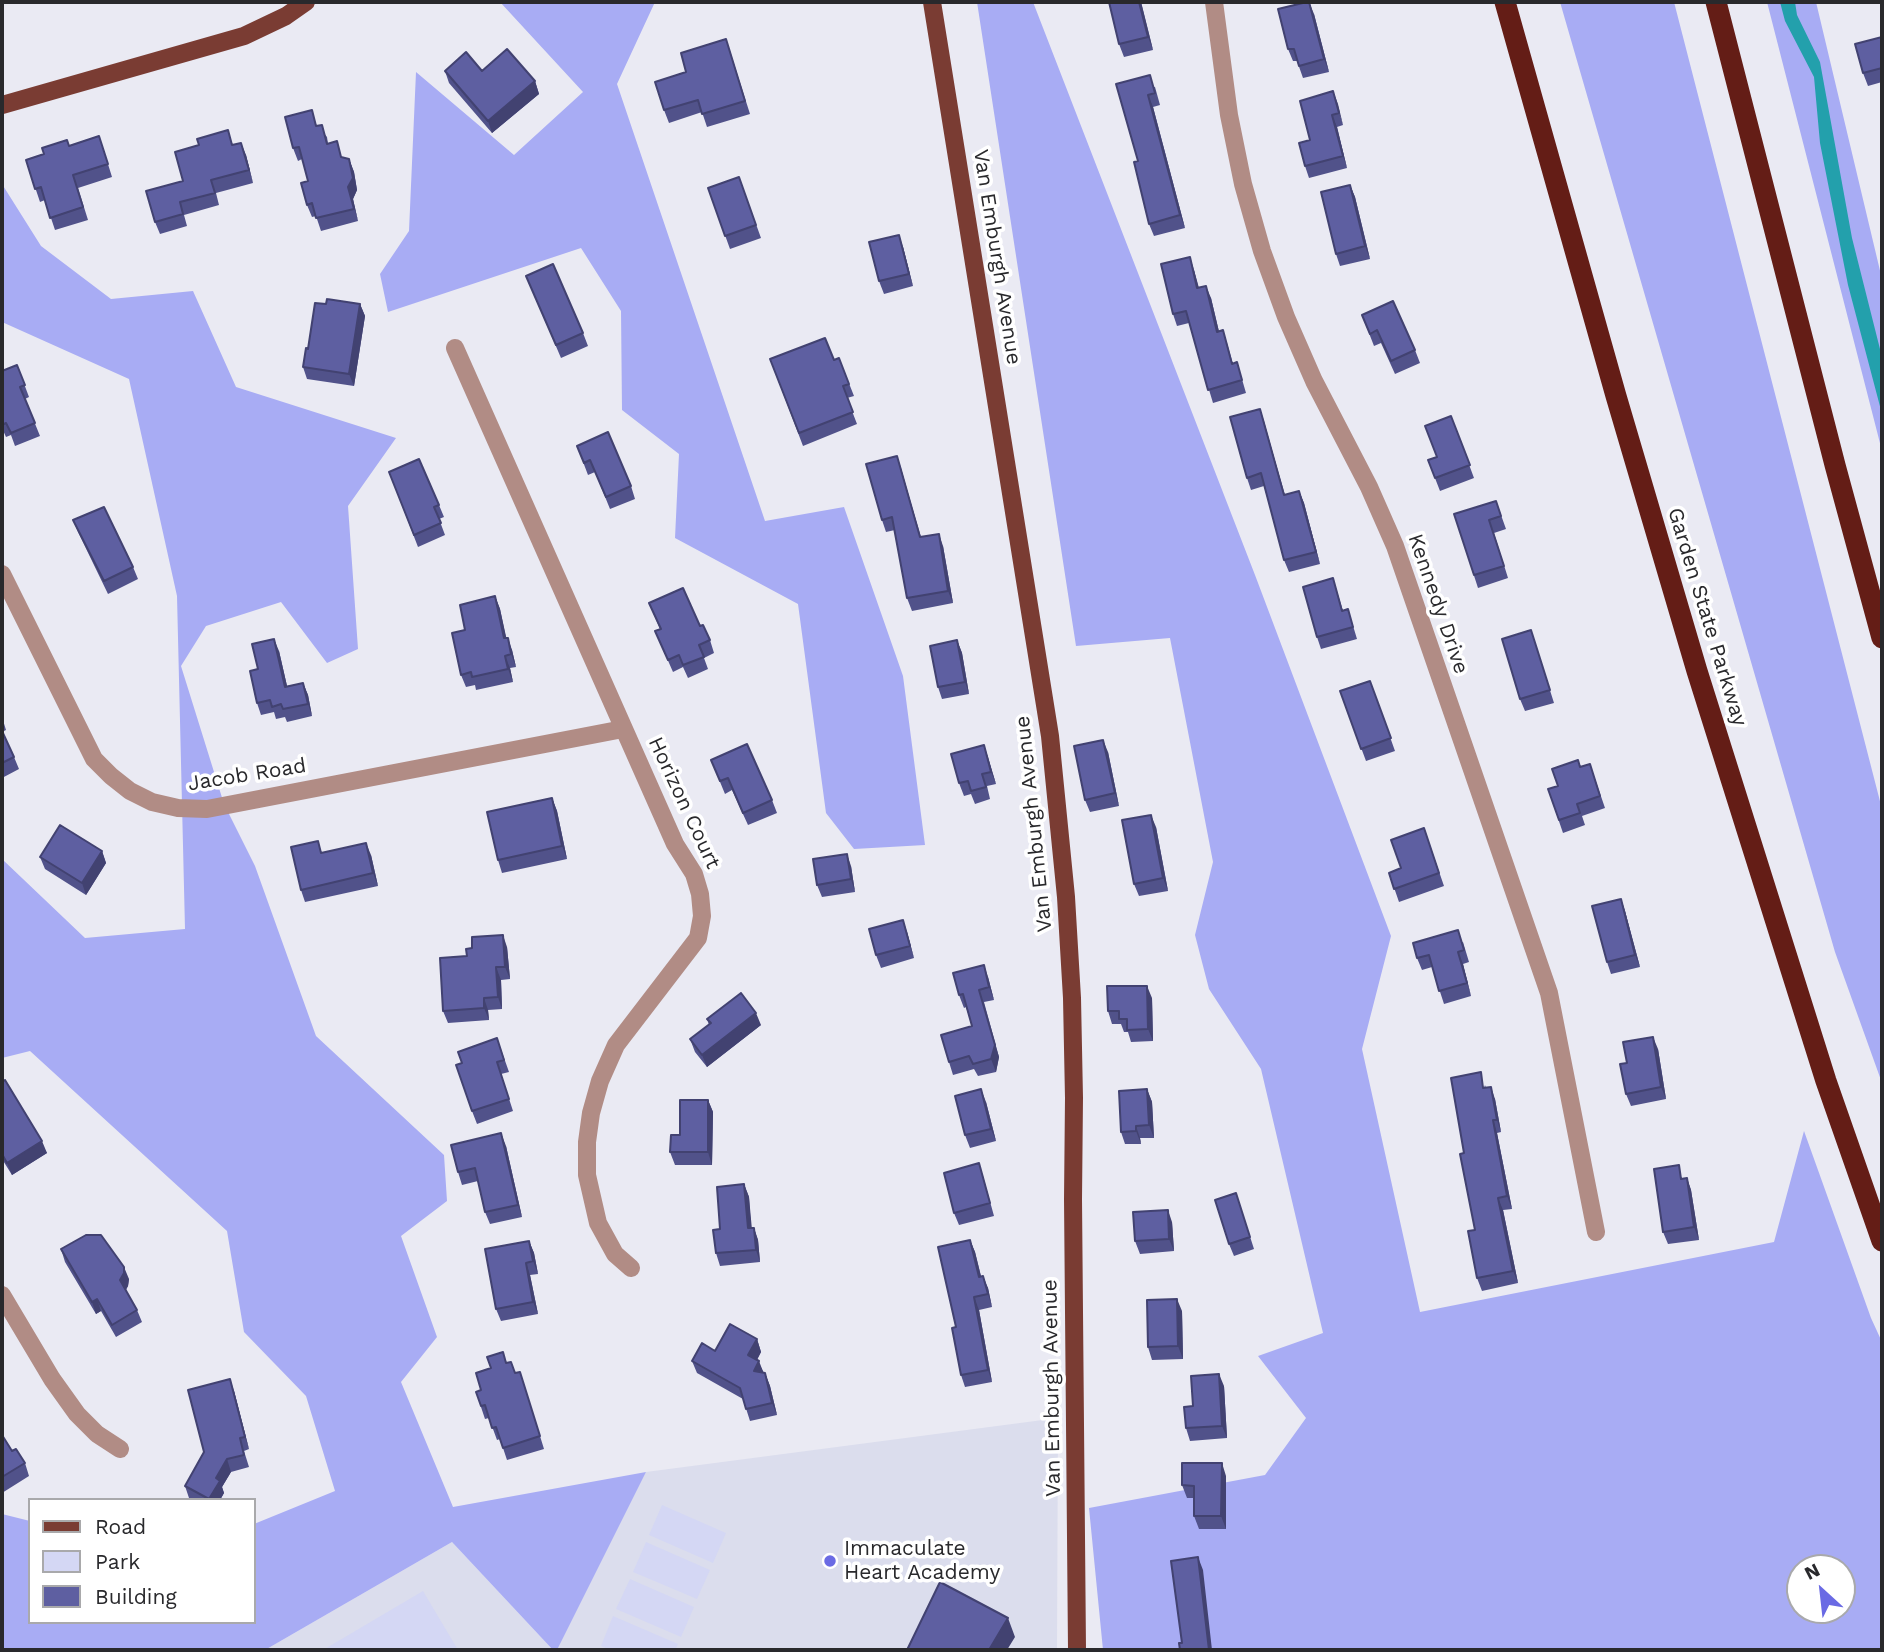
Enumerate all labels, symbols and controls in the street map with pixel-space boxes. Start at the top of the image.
street label: Van Emburgh Avenue [968,148,1026,366]
street label: Garden State Parkway [1662,505,1752,729]
street label: Kennedy Drive [1402,531,1474,677]
street label: Van Emburgh Avenue [1010,714,1058,934]
street label: Horizon Court [642,733,726,873]
street label: Jacob Road [186,753,308,797]
street label: Van Emburgh Avenue [1038,1279,1066,1497]
legend [28,1498,256,1624]
text: Road [95,1514,146,1539]
place label: Immaculate Heart Academy [844,1536,1000,1586]
text: Park [95,1549,140,1574]
marker: Immaculate Heart Academy [822,1553,838,1569]
north arrow [1786,1554,1856,1624]
text: N [1801,1558,1824,1585]
text: Building [95,1584,177,1609]

